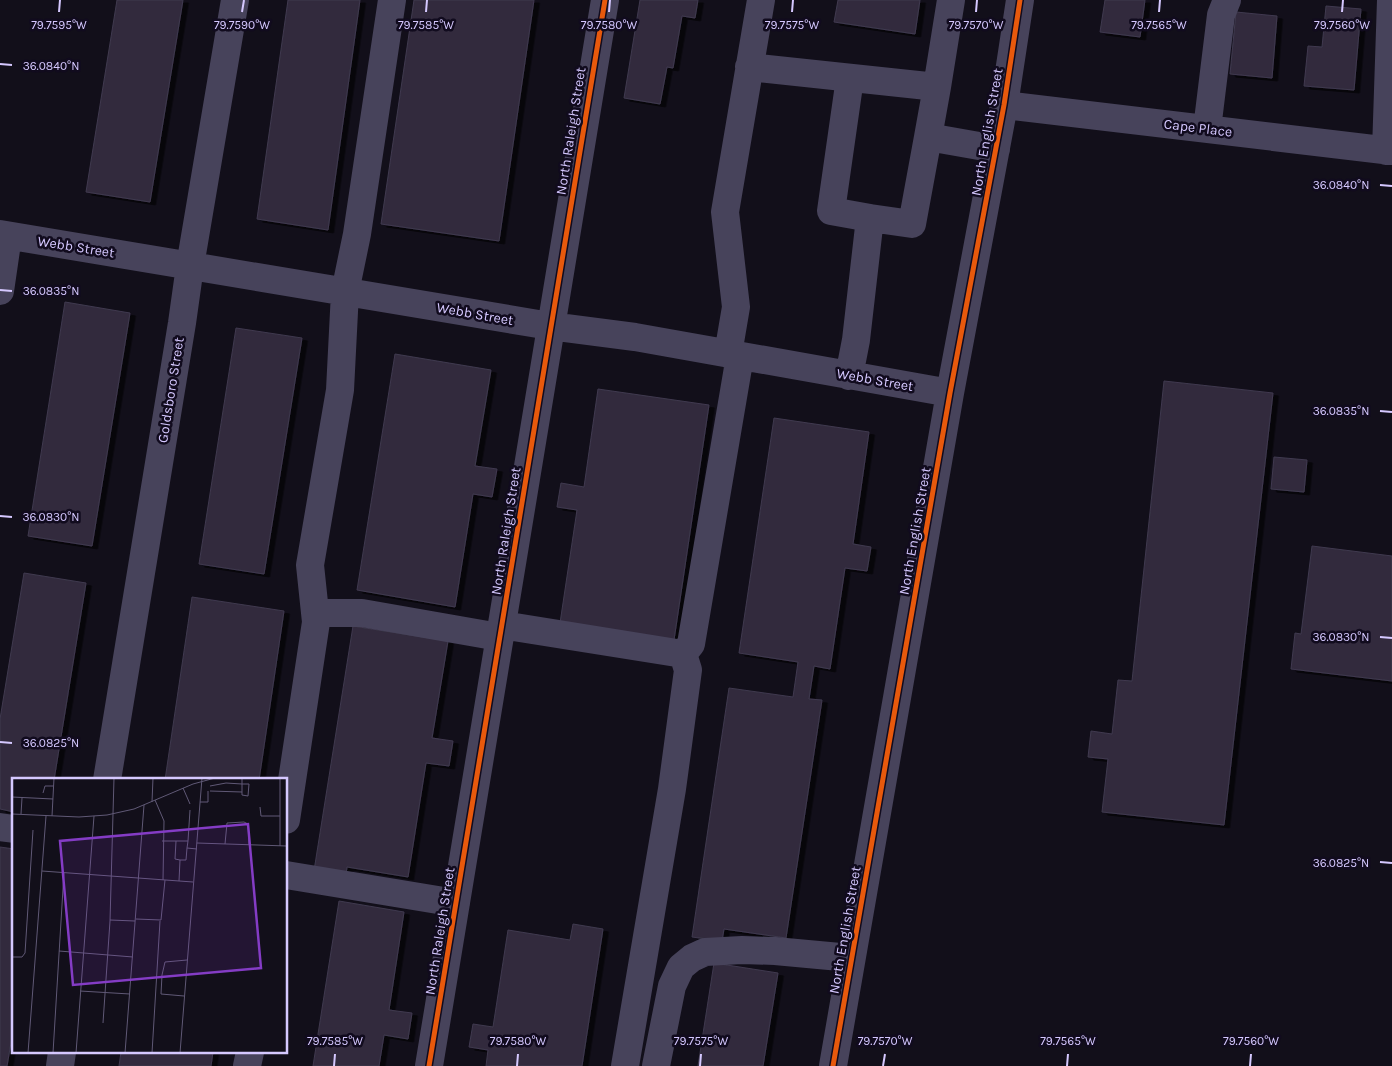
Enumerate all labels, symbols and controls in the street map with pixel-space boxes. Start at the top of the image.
text: 79.7595°W [31,18,87,32]
text: 79.7590°W [214,18,270,32]
text: 79.7585°W [398,18,454,32]
text: 79.7580°W [581,18,637,32]
text: 79.7575°W [765,18,819,32]
text: 79.7570°W [949,18,1004,32]
text: 79.7565°W [1131,18,1187,32]
text: 79.7560°W [1314,18,1370,32]
text: 36.0840°N [23,59,79,73]
street label: North Raleigh Street [553,66,589,196]
street label: North English Street [967,67,1007,197]
street label: Cape Place [1163,115,1233,141]
text: 36.0840°N [1313,178,1369,192]
street label: Webb Street [36,233,116,261]
text: 36.0835°N [23,284,79,298]
street label: Webb Street [435,299,515,329]
street label: Goldsboro Street [154,336,188,444]
street label: Webb Street [835,365,915,395]
text: 36.0835°N [1313,404,1369,418]
street label: North Raleigh Street [488,466,524,596]
street label: North English Street [895,466,935,596]
text: 36.0830°N [22,510,80,524]
text: 36.0830°N [1312,630,1370,644]
text: 36.0825°N [23,736,79,750]
inset map [12,778,288,1054]
text: 36.0825°N [1313,856,1369,870]
street label: North English Street [825,865,865,995]
street label: North Raleigh Street [422,866,458,996]
text: 79.7585°W [307,1034,363,1048]
text: 79.7580°W [490,1034,546,1048]
text: 79.7575°W [674,1034,728,1048]
text: 79.7570°W [858,1034,913,1048]
text: 79.7565°W [1040,1034,1096,1048]
text: 79.7560°W [1223,1034,1279,1048]

